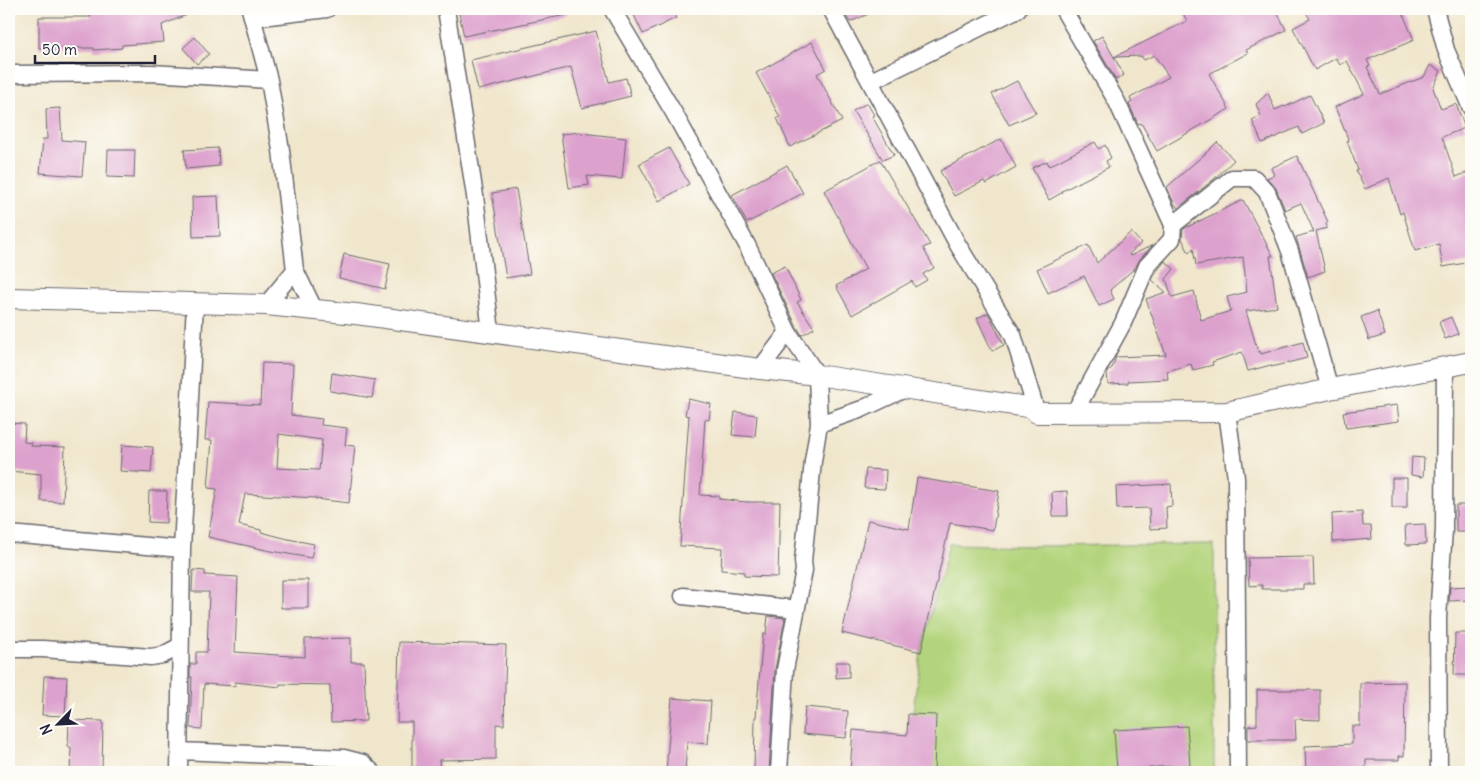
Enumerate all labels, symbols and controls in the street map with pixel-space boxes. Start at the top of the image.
scale bar [35,32,155,64]
text: 50 m [42,40,77,59]
north arrow [32,698,82,748]
text: N [36,721,56,737]

